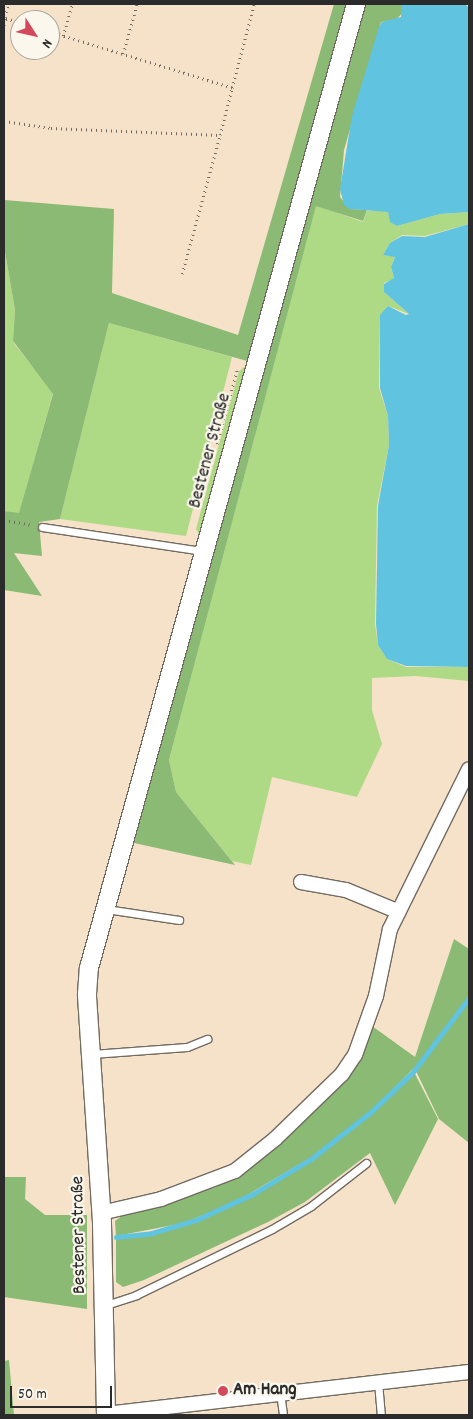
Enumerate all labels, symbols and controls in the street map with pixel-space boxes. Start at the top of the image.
north arrow [10,10,60,60]
text: N [36,34,57,52]
street label: Bestener Straße [185,391,237,511]
street label: Bestener Straße [68,1176,92,1294]
scale bar [12,1376,115,1408]
place label: Am Hang [233,1380,297,1402]
text: 50 m [18,1384,47,1406]
marker: Am Hang [217,1385,229,1397]

